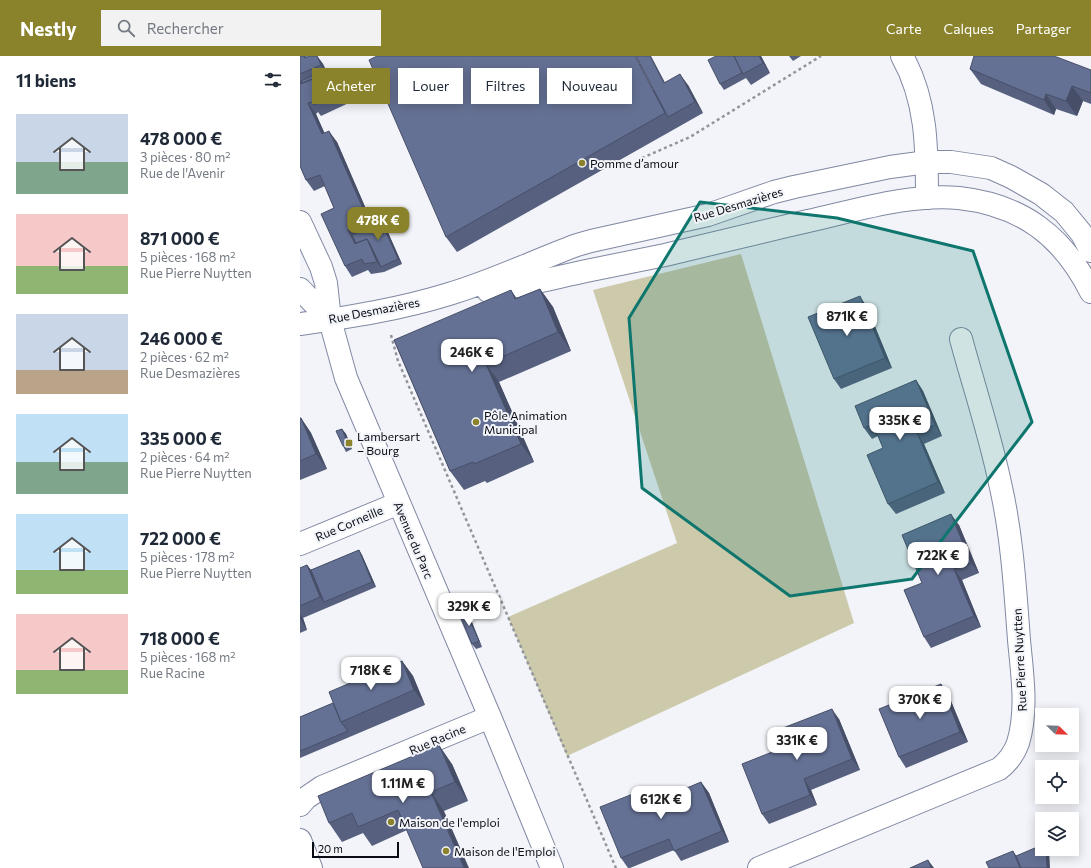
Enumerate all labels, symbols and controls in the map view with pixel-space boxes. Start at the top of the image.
search box [101,10,381,46]
text: Nestly [20,17,77,40]
icon: search [115,17,137,39]
text: Rechercher [147,19,224,37]
text: Carte [886,20,922,37]
text: Calques [944,20,994,37]
text: Partager [1016,20,1071,37]
chip: Acheter [312,68,390,104]
chip: Louer [398,68,463,104]
chip: Filtres [471,68,539,104]
chip: Nouveau [547,68,632,104]
icon: filters [262,69,284,91]
text: 11 biens [16,70,76,91]
text: 478 000 € [140,128,222,149]
icon: home [48,130,96,178]
text: 3 pièces · 80 m² [140,149,230,165]
place label: Pomme d’amour [590,156,679,170]
marker: Pomme d’amour [577,158,587,168]
text: Rue de l'Avenir [140,165,225,181]
street label: Rue Desmazières [692,184,784,224]
pin: 478K € [345,207,411,241]
text: 478K € [356,212,400,228]
text: 871 000 € [140,228,220,249]
icon: home [48,230,96,278]
text: 5 pièces · 168 m² [140,249,236,265]
text: Rue Pierre Nuytten [140,265,252,281]
street label: Rue Desmazières [327,294,421,326]
pin: 871K € [814,303,880,337]
text: 871K € [826,308,868,324]
text: 246 000 € [140,328,223,349]
icon: home [48,330,96,378]
pin: 246K € [439,339,505,373]
text: 246K € [450,344,494,360]
text: 2 pièces · 62 m² [140,349,229,365]
text: Rue Desmazières [140,365,240,381]
pin: 335K € [867,407,933,441]
place label: Pôle Animation Municipal [484,408,567,436]
text: 335K € [878,412,922,428]
marker: Pôle Animation Municipal [471,417,481,427]
text: 335 000 € [140,428,222,449]
place label: Lambersart – Bourg [357,429,420,457]
icon: home [48,430,96,478]
marker: Lambersart – Bourg [344,438,354,448]
text: 2 pièces · 64 m² [140,449,230,465]
text: Rue Pierre Nuytten [140,465,252,481]
street label: Avenue du Parc [391,499,437,581]
street label: Rue Corneille [313,502,385,544]
text: 722 000 € [140,528,221,549]
icon: home [48,530,96,578]
pin: 722K € [905,542,971,576]
text: 722K € [917,547,959,563]
text: 5 pièces · 178 m² [140,549,234,565]
text: Rue Pierre Nuytten [140,565,252,581]
pin: 329K € [436,593,502,627]
text: 329K € [447,598,491,614]
street label: Rue Pierre Nuytten [1009,608,1029,712]
text: 718 000 € [140,628,220,649]
icon: home [48,630,96,678]
text: 5 pièces · 168 m² [140,649,236,665]
pin: 718K € [338,657,404,691]
text: 718K € [350,662,392,678]
text: Rue Racine [140,665,205,681]
pin: 370K € [887,686,953,720]
text: 370K € [898,691,942,707]
north arrow [1035,708,1079,752]
map controls [1035,708,1079,856]
street label: Rue Racine [407,721,467,757]
pin: 331K € [764,727,830,761]
text: 331K € [776,732,818,748]
button: locate [1035,760,1079,804]
pin: 1.11M € [366,770,440,804]
text: 1.11M € [381,775,425,791]
pin: 612K € [628,786,694,820]
text: 612K € [640,791,682,807]
button: layers [1035,812,1079,856]
place label: Maison de l'emploi [399,815,500,829]
marker: Maison de l'emploi [386,817,396,827]
scale bar [312,840,399,859]
text: 20 m [318,842,343,855]
place label: Maison de l'Emploi [454,844,556,858]
marker: Maison de l'Emploi [441,846,451,856]

